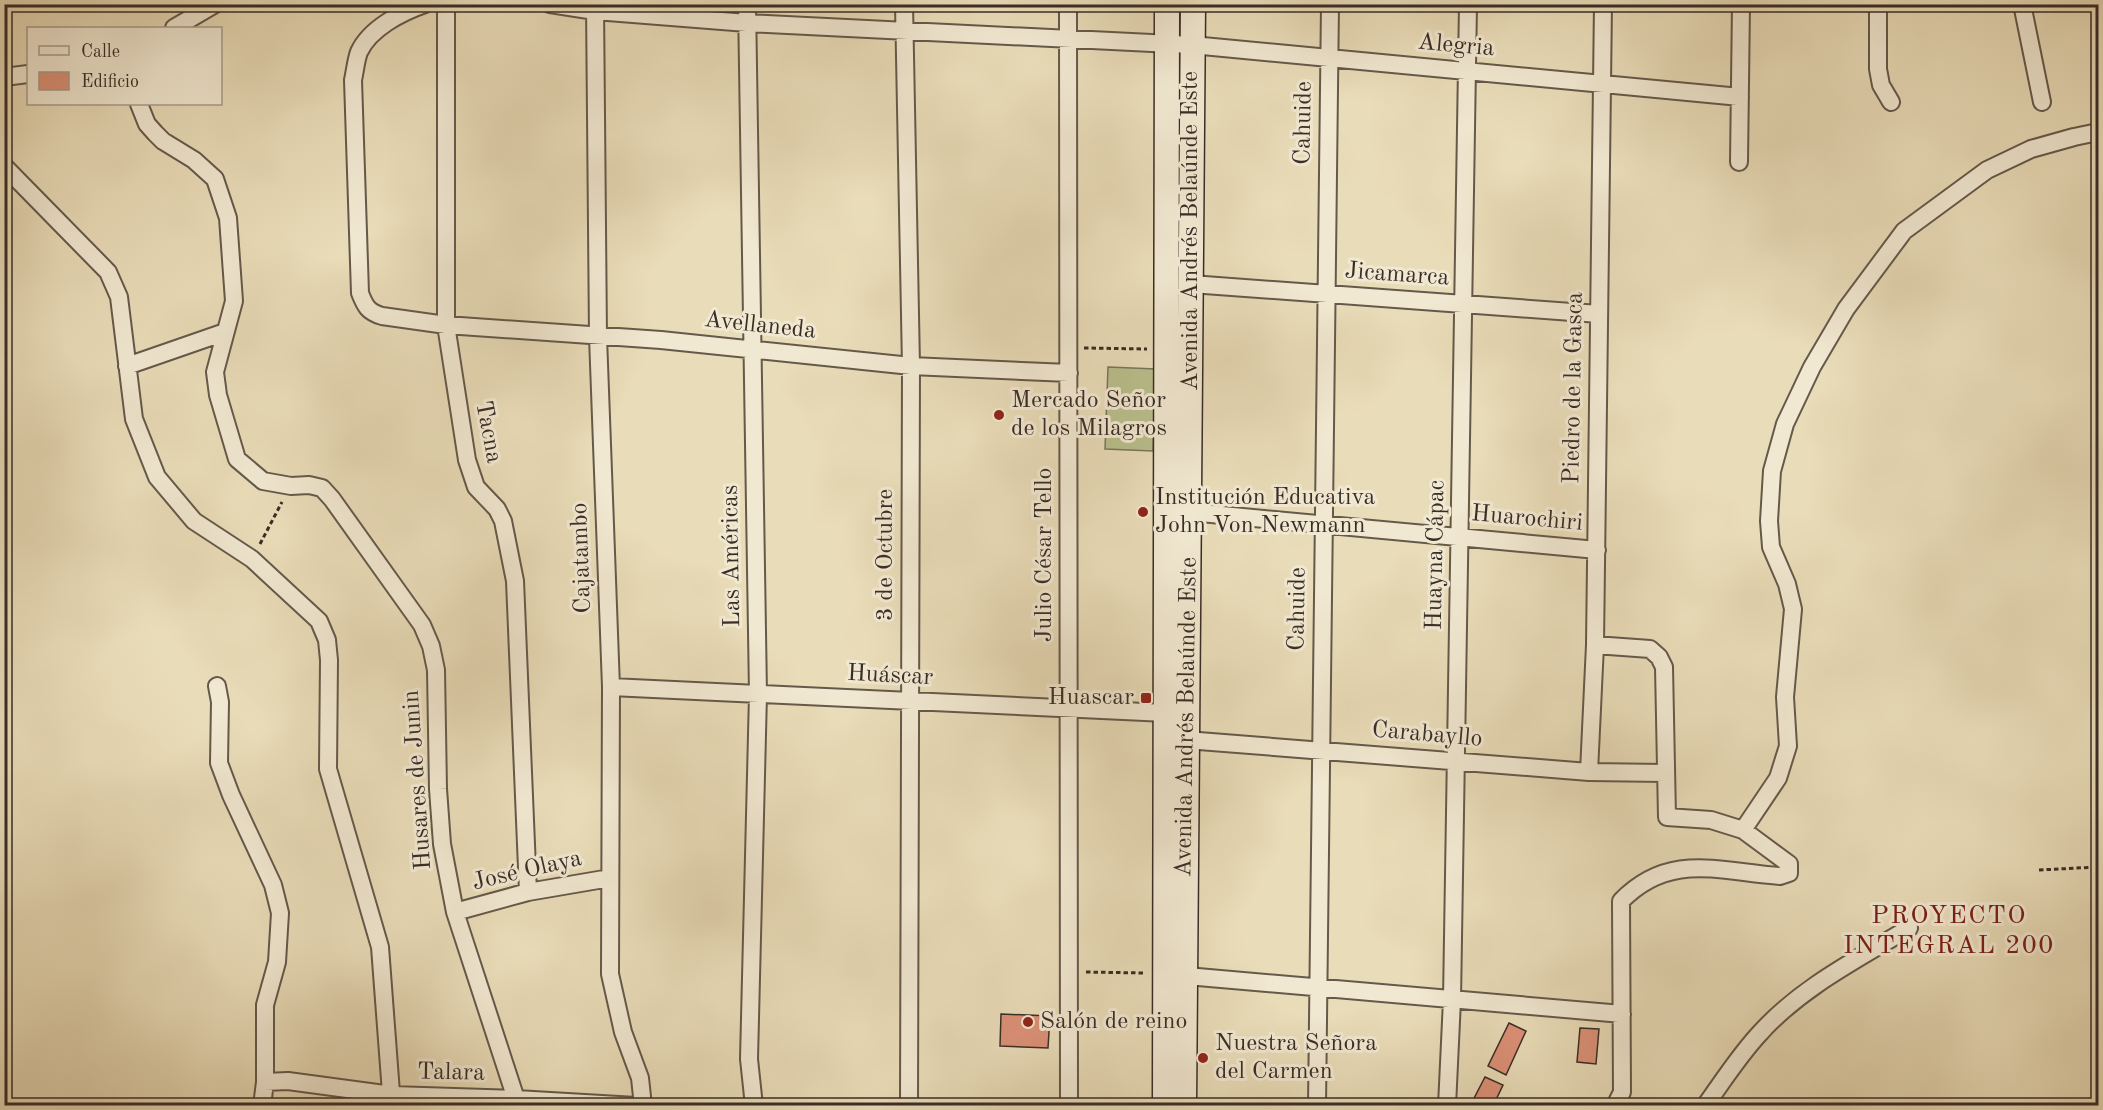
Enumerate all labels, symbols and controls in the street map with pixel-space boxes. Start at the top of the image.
legend [27,27,222,105]
street label: Alegria [1417,31,1496,61]
text: Calle [81,43,120,61]
street label: Avenida Andrés Belaúnde Este [1179,71,1203,391]
text: Edificio [81,73,139,91]
street label: Cahuide [1291,81,1317,165]
street label: Jicamarca [1344,259,1450,291]
street label: Piedro de la Gasca [1560,292,1588,484]
street label: Avellaneda [703,308,817,344]
place label: Mercado Señor de los Milagros [1011,389,1167,441]
street label: Tacna [470,399,506,465]
marker: Mercado Señor de los Milagros [992,408,1006,422]
street label: Julio César Tello [1033,468,1057,642]
street label: Huayna Cápac [1423,480,1449,630]
street label: Las Américas [719,485,745,627]
place label: Institución Educativa John Von Newmann [1155,486,1376,538]
street label: 3 de Octubre [874,489,898,621]
street label: Cajatambo [568,502,596,614]
street label: Huarochiri [1470,502,1584,536]
marker: Institución Educativa John Von Newmann [1136,505,1150,519]
street label: Avenida Andrés Belaúnde Este [1172,557,1202,877]
street label: Cahuide [1285,567,1311,651]
street label: Huáscar [846,662,934,690]
place label: Huascar [1048,686,1134,710]
street label: Husares de Junin [400,689,436,871]
marker: Huascar [1139,691,1153,705]
street label: Carabayllo [1371,718,1483,752]
street label: José Olaya [470,847,584,895]
district label: PROYECTO INTEGRAL 200 [1843,903,2055,959]
place label: Salón de reino [1040,1010,1187,1034]
marker: Salón de reino [1021,1015,1035,1029]
place label: Nuestra Señora del Carmen [1215,1032,1377,1084]
marker: Nuestra Señora del Carmen [1196,1051,1210,1065]
street label: Talara [417,1060,485,1086]

